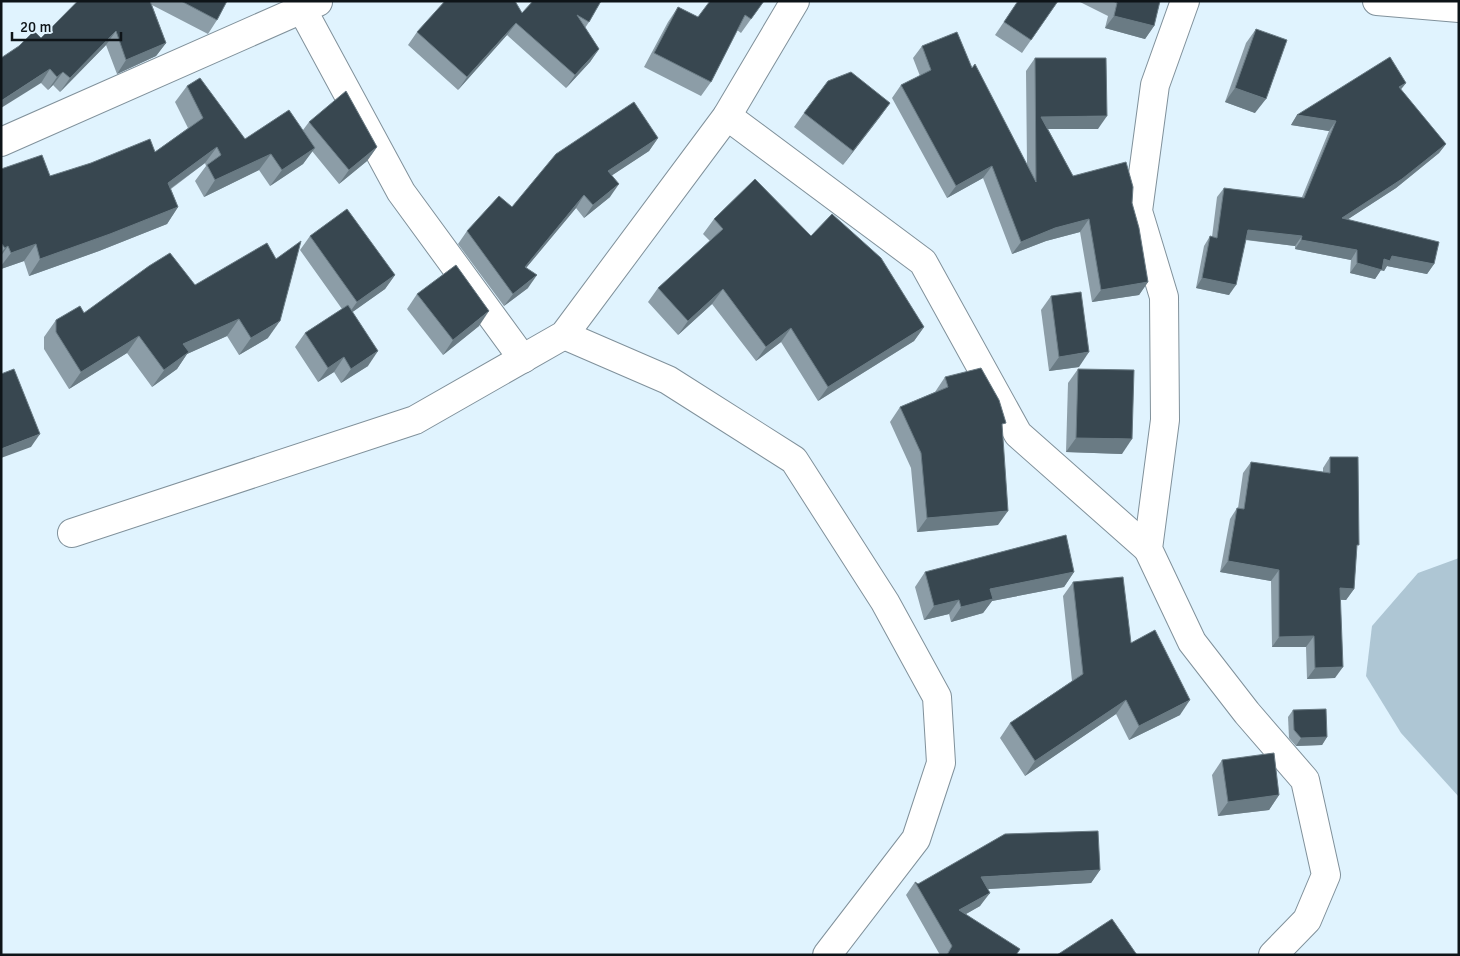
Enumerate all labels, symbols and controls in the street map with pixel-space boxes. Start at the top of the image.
scale bar [12,10,121,42]
text: 20 m [20,18,51,36]

